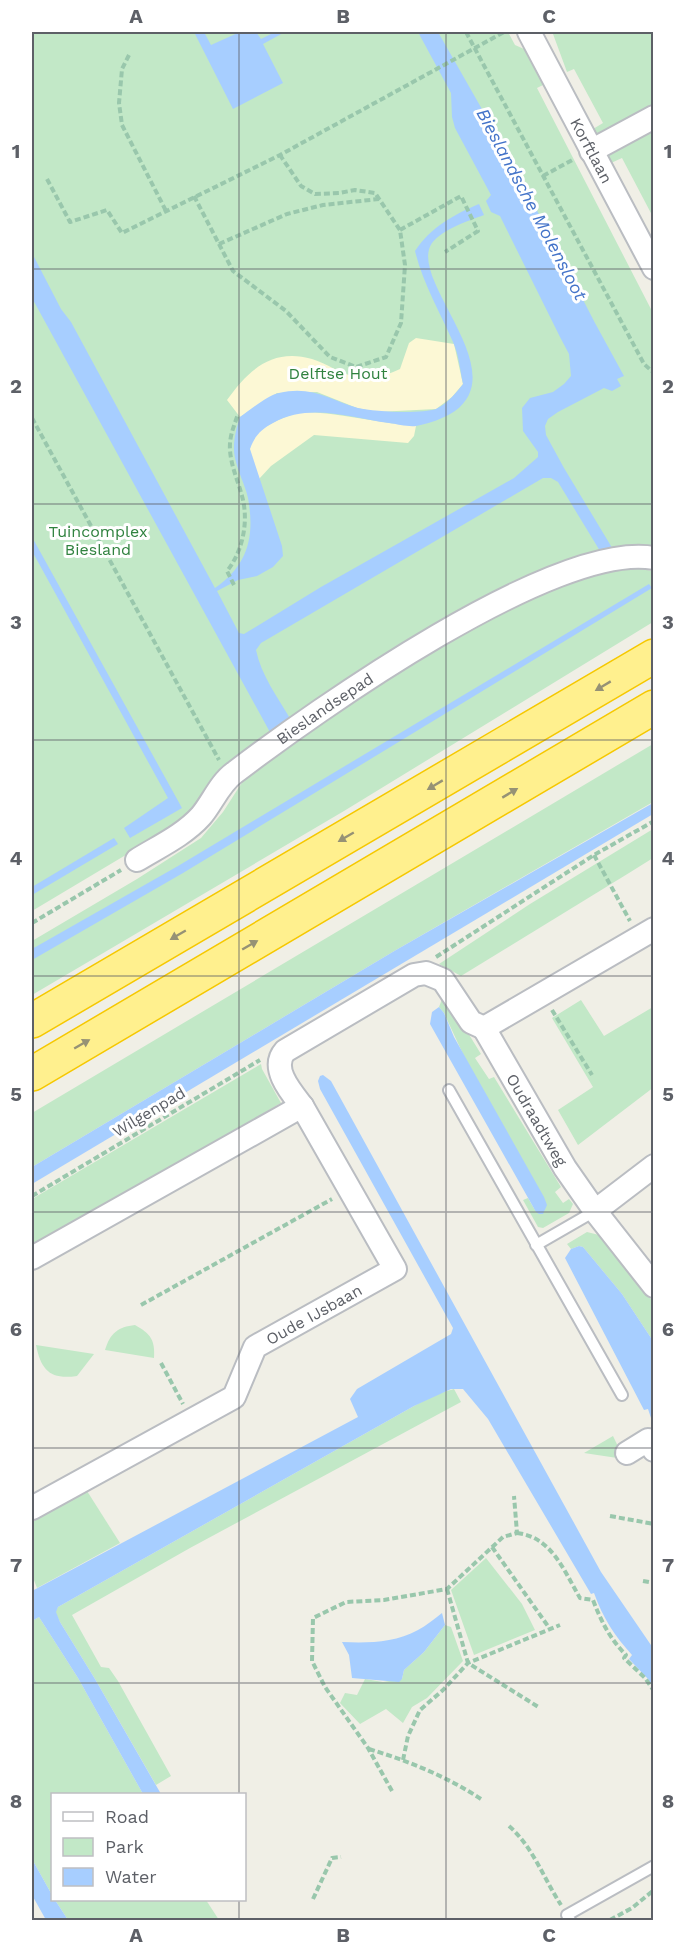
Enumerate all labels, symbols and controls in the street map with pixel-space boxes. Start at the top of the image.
text: A [129,4,143,28]
text: B [336,4,350,28]
text: C [542,4,556,28]
water label: Bieslandsche Molensloot [472,104,592,304]
street label: Korftlaan [567,115,617,186]
text: 1 [12,139,20,163]
text: 1 [664,139,672,163]
park label: Delftse Hout [289,364,388,383]
text: 2 [10,374,22,398]
text: 2 [662,374,674,398]
park label: Tuincomplex Biesland [49,522,147,559]
text: 3 [10,610,22,634]
text: 3 [662,610,674,634]
street label: Bieslandsepad [272,668,377,748]
one-way arrow [594,681,611,691]
one-way arrow [427,780,443,791]
one-way arrow [502,788,519,798]
one-way arrow [338,832,355,842]
text: 4 [10,846,23,870]
text: 4 [662,846,675,870]
one-way arrow [169,930,186,940]
one-way arrow [242,940,258,951]
one-way arrow [74,1039,90,1050]
street label: Oudraadtweg [503,1070,572,1170]
text: 5 [10,1082,22,1106]
text: 5 [662,1082,674,1106]
street label: Wilgenpad [109,1083,189,1141]
street label: Oude IJsbaan [263,1280,365,1349]
text: 6 [10,1317,22,1341]
text: 6 [662,1317,674,1341]
text: 7 [10,1553,22,1577]
text: 7 [662,1553,674,1577]
text: 8 [10,1789,22,1813]
text: 8 [662,1789,674,1813]
legend [51,1793,246,1901]
text: Road [105,1806,149,1827]
text: Park [105,1836,144,1857]
text: Water [105,1866,157,1887]
text: A [129,1923,143,1947]
text: B [336,1923,350,1947]
text: C [542,1923,556,1947]

